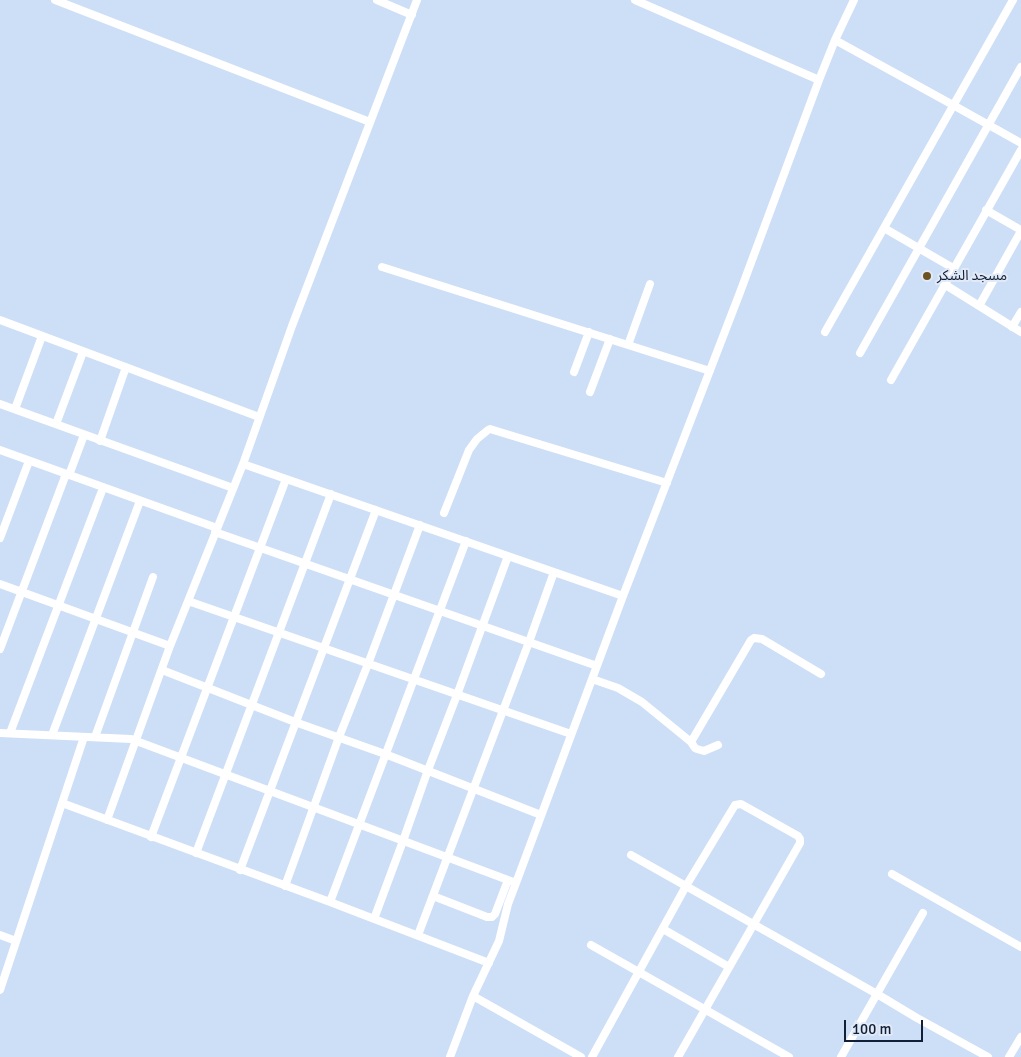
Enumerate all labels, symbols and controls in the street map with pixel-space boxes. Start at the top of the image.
place label: مسجد الشكر [937,268,1007,284]
marker: مسجد الشكر [921,270,933,282]
scale bar [846,1010,925,1042]
text: 100 m [852,1020,892,1038]

